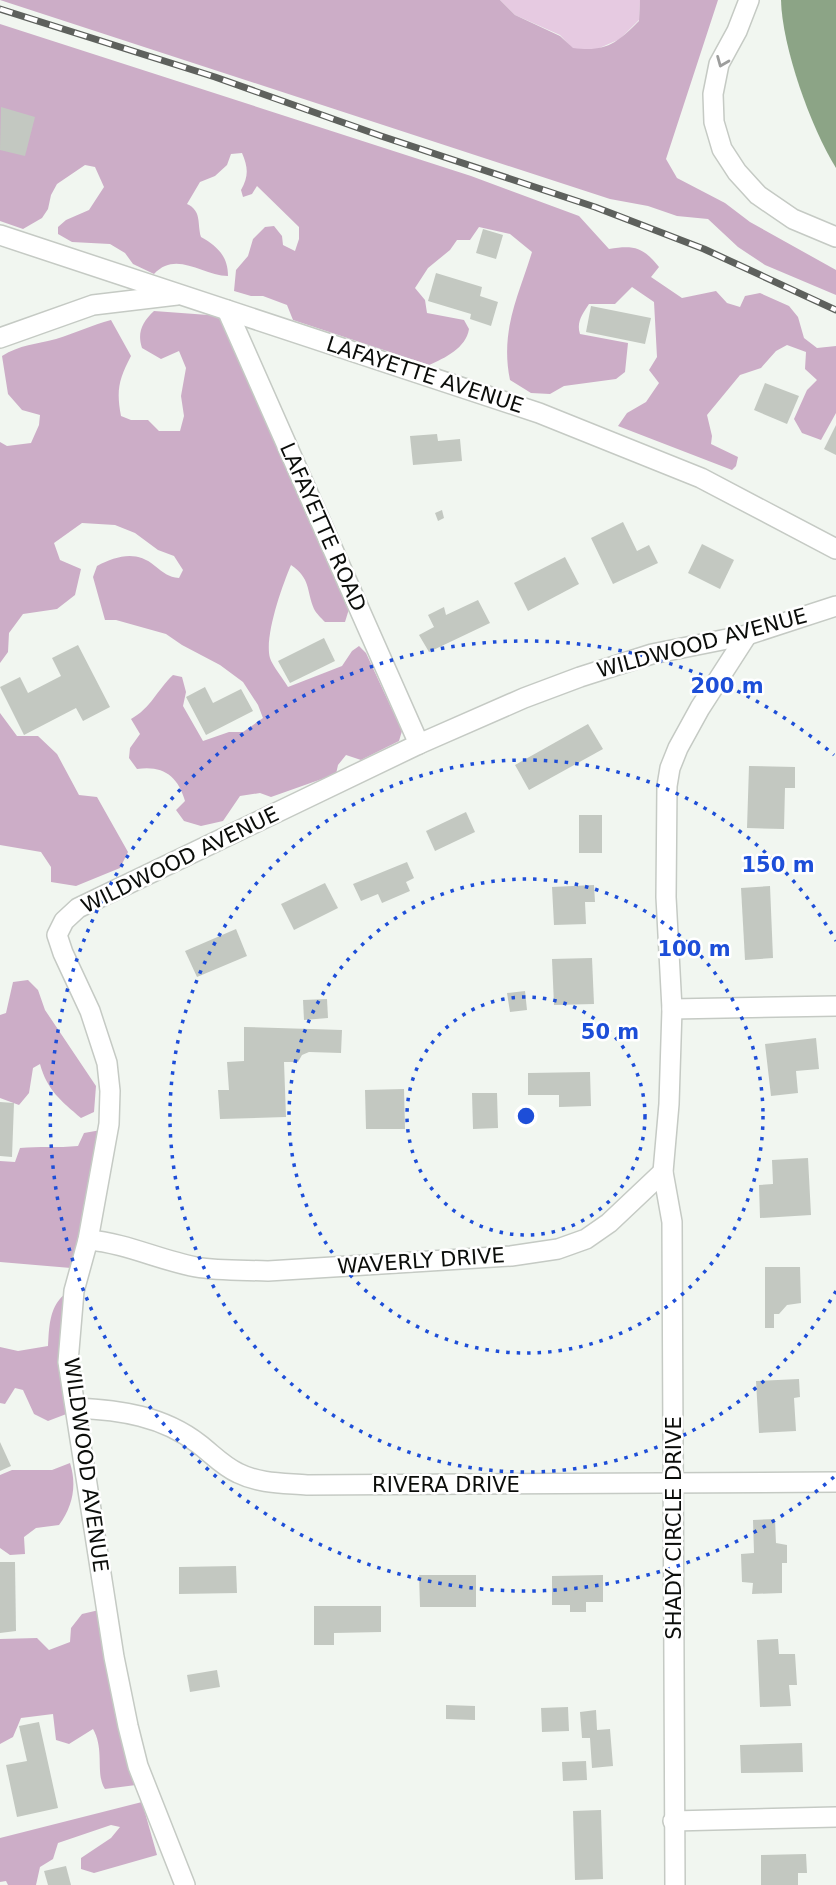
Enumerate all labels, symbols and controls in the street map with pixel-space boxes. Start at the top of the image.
one-way arrow [716,55,730,67]
street label: LAFAYETTE AVENUE [323,332,527,418]
street label: LAFAYETTE ROAD [275,439,371,615]
street label: WILDWOOD AVENUE [594,603,810,683]
text: 200 m [690,674,764,698]
street label: WILDWOOD AVENUE [77,802,283,918]
text: 150 m [741,853,815,877]
text: 100 m [657,937,731,961]
text: 50 m [581,1020,639,1044]
centre of rings [514,1104,538,1128]
street label: WAVERLY DRIVE [336,1243,506,1279]
street label: WILDWOOD AVENUE [59,1356,113,1574]
street label: SHADY CIRCLE DRIVE [662,1416,686,1640]
street label: RIVERA DRIVE [372,1473,520,1497]

